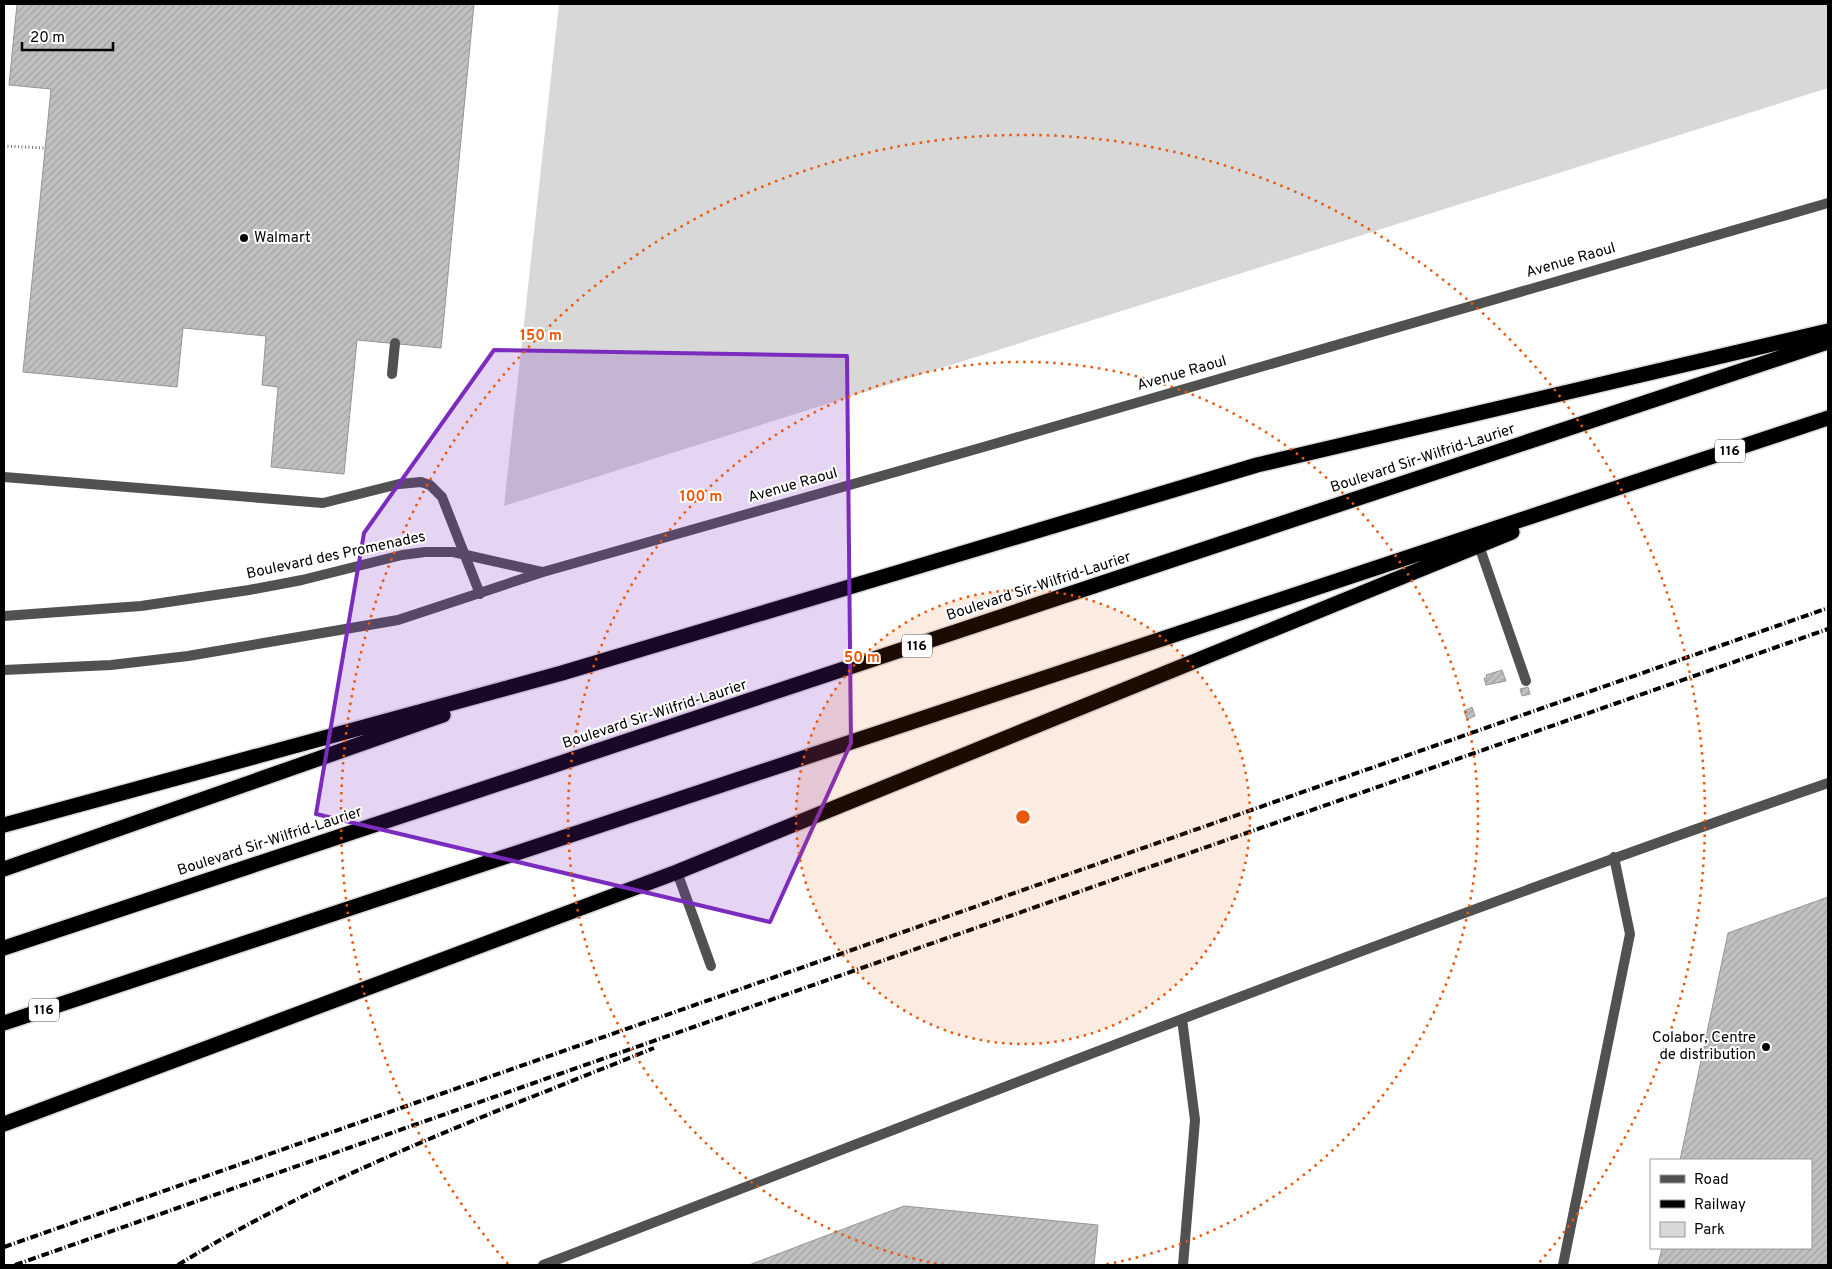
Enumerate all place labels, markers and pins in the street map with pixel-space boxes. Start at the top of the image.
place label: Walmart [254,229,311,248]
marker: Walmart [238,232,250,244]
centre of rings [1014,808,1032,826]
place label: Colabor, Centre de distribution [1652,1029,1756,1065]
marker: Colabor, Centre de distribution [1760,1041,1772,1053]

